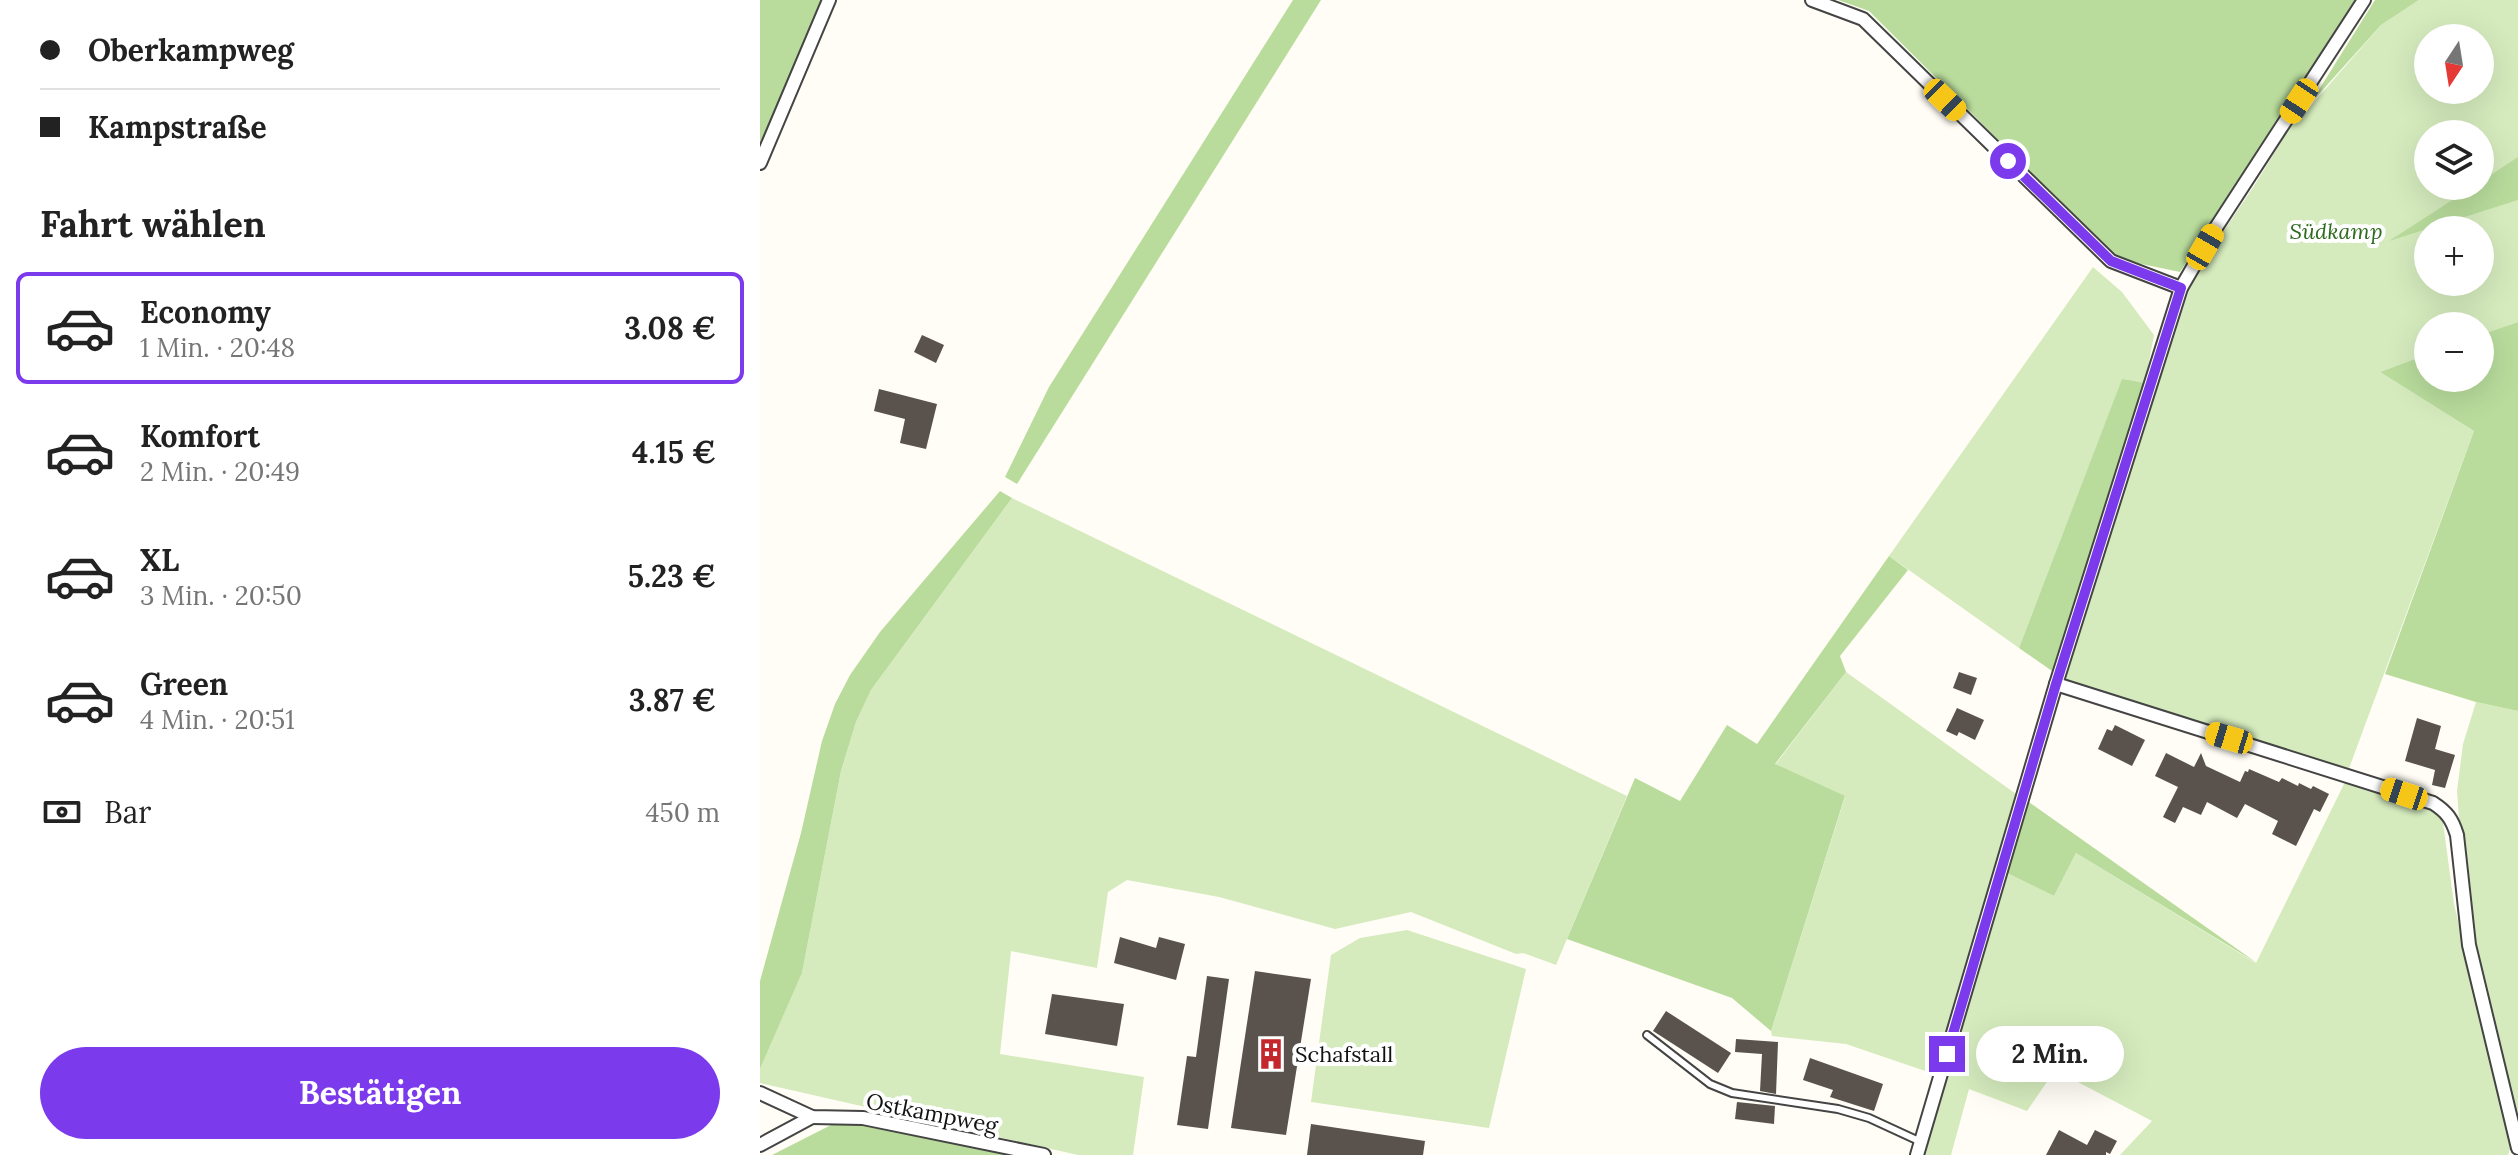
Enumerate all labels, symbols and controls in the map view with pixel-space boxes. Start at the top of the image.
north arrow [2414,24,2494,104]
map controls [2414,24,2494,392]
text: Oberkampweg [88,31,294,69]
car [2276,74,2322,128]
car [1919,75,1971,125]
text: Kampstraße [88,108,267,146]
button: layers [2414,120,2494,200]
route start [1990,143,2026,179]
text: Fahrt wählen [40,201,266,247]
button: + [2414,216,2494,296]
park label: Südkamp [2289,217,2383,245]
car [2183,220,2227,274]
icon: car [44,292,116,364]
text: Economy [140,293,271,331]
text: 3.08 € [624,309,716,347]
button: − [2414,312,2494,392]
text: 1 Min. · 20:48 [140,331,295,364]
icon: car [44,416,116,488]
text: Komfort [140,417,260,455]
text: 4.15 € [632,433,716,471]
text: 2 Min. · 20:49 [140,455,300,488]
icon: car [44,540,116,612]
text: XL [140,541,179,579]
text: 5.23 € [628,557,716,595]
text: 3 Min. · 20:50 [140,579,302,612]
icon: car [44,664,116,736]
text: Green [140,665,228,703]
text: 3.87 € [629,681,716,719]
text: 4 Min. · 20:51 [140,703,295,736]
car [2203,720,2255,756]
car [2377,775,2431,813]
icon: cash [40,790,84,834]
text: Bar [104,793,151,831]
text: 450 m [646,796,720,829]
callout: 2 Min. [1975,1026,2123,1082]
route end [1929,1036,1965,1072]
building icon: Schafstall [1254,1037,1288,1071]
text: 2 Min. [2012,1037,2088,1070]
place label: Schafstall [1295,1040,1393,1068]
button: Bestätigen [40,1047,720,1139]
street label: Ostkampweg [864,1087,1001,1140]

